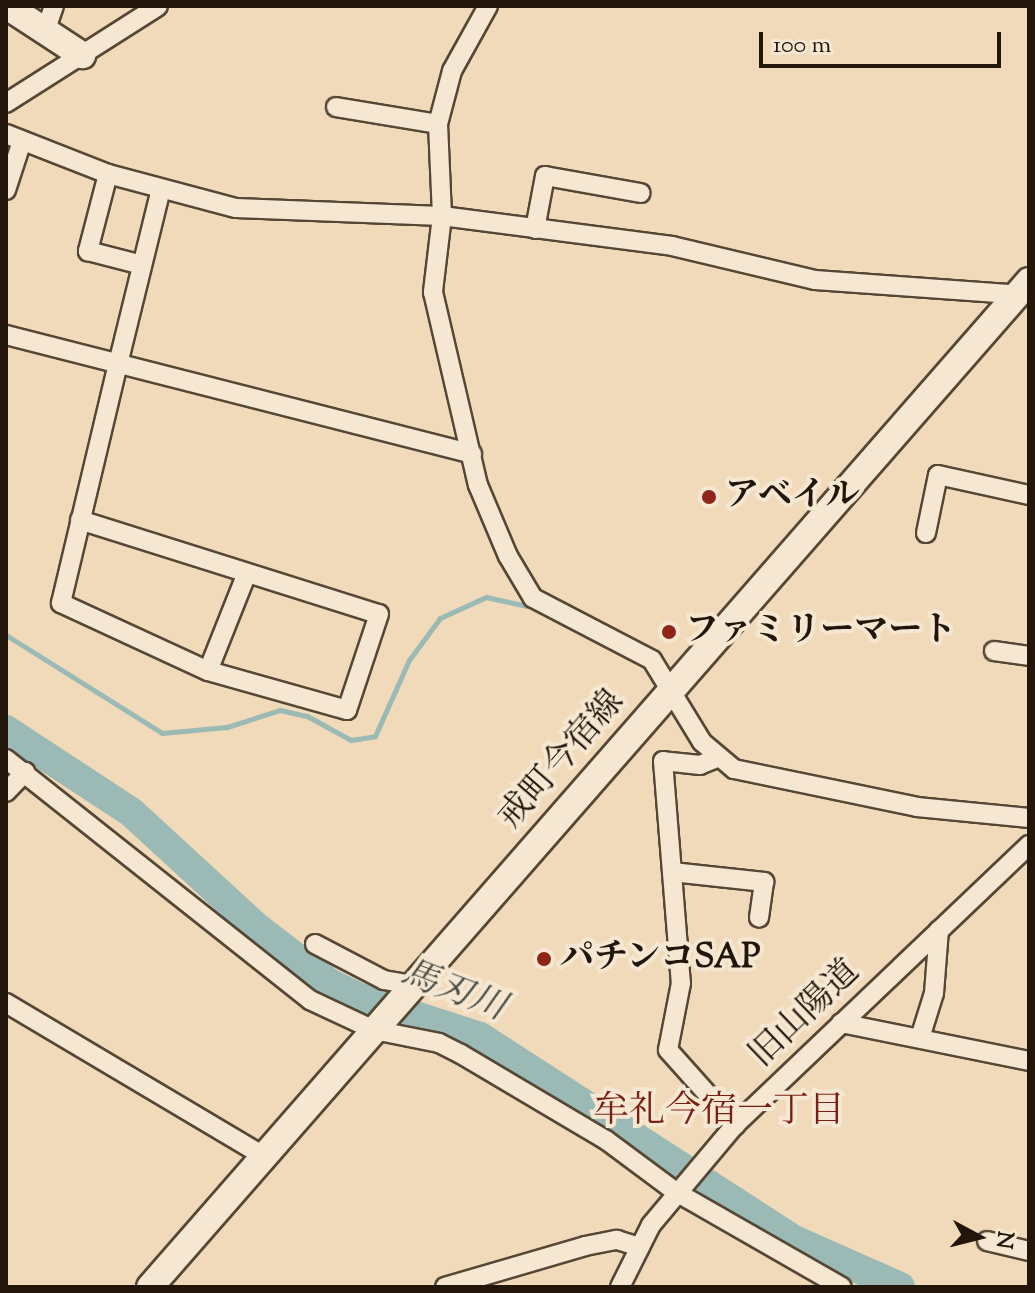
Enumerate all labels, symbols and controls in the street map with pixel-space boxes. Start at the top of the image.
scale bar [763,16,1005,66]
text: 100 m [773,29,831,63]
place label: アベイル [725,477,861,517]
marker: アベイル [700,488,718,506]
place label: ファミリーマート [685,612,957,652]
marker: ファミリーマート [660,623,678,641]
street label: 戒町今宿線 [491,682,633,838]
place label: パチンコSAP [560,939,762,979]
marker: パチンコSAP [535,950,553,968]
water label: 馬刃川 [395,952,511,1032]
street label: 旧山陽道 [742,952,868,1076]
district label: 牟礼今宿一丁目 [593,1091,845,1135]
north arrow [939,1197,1019,1277]
text: N [986,1229,1020,1251]

